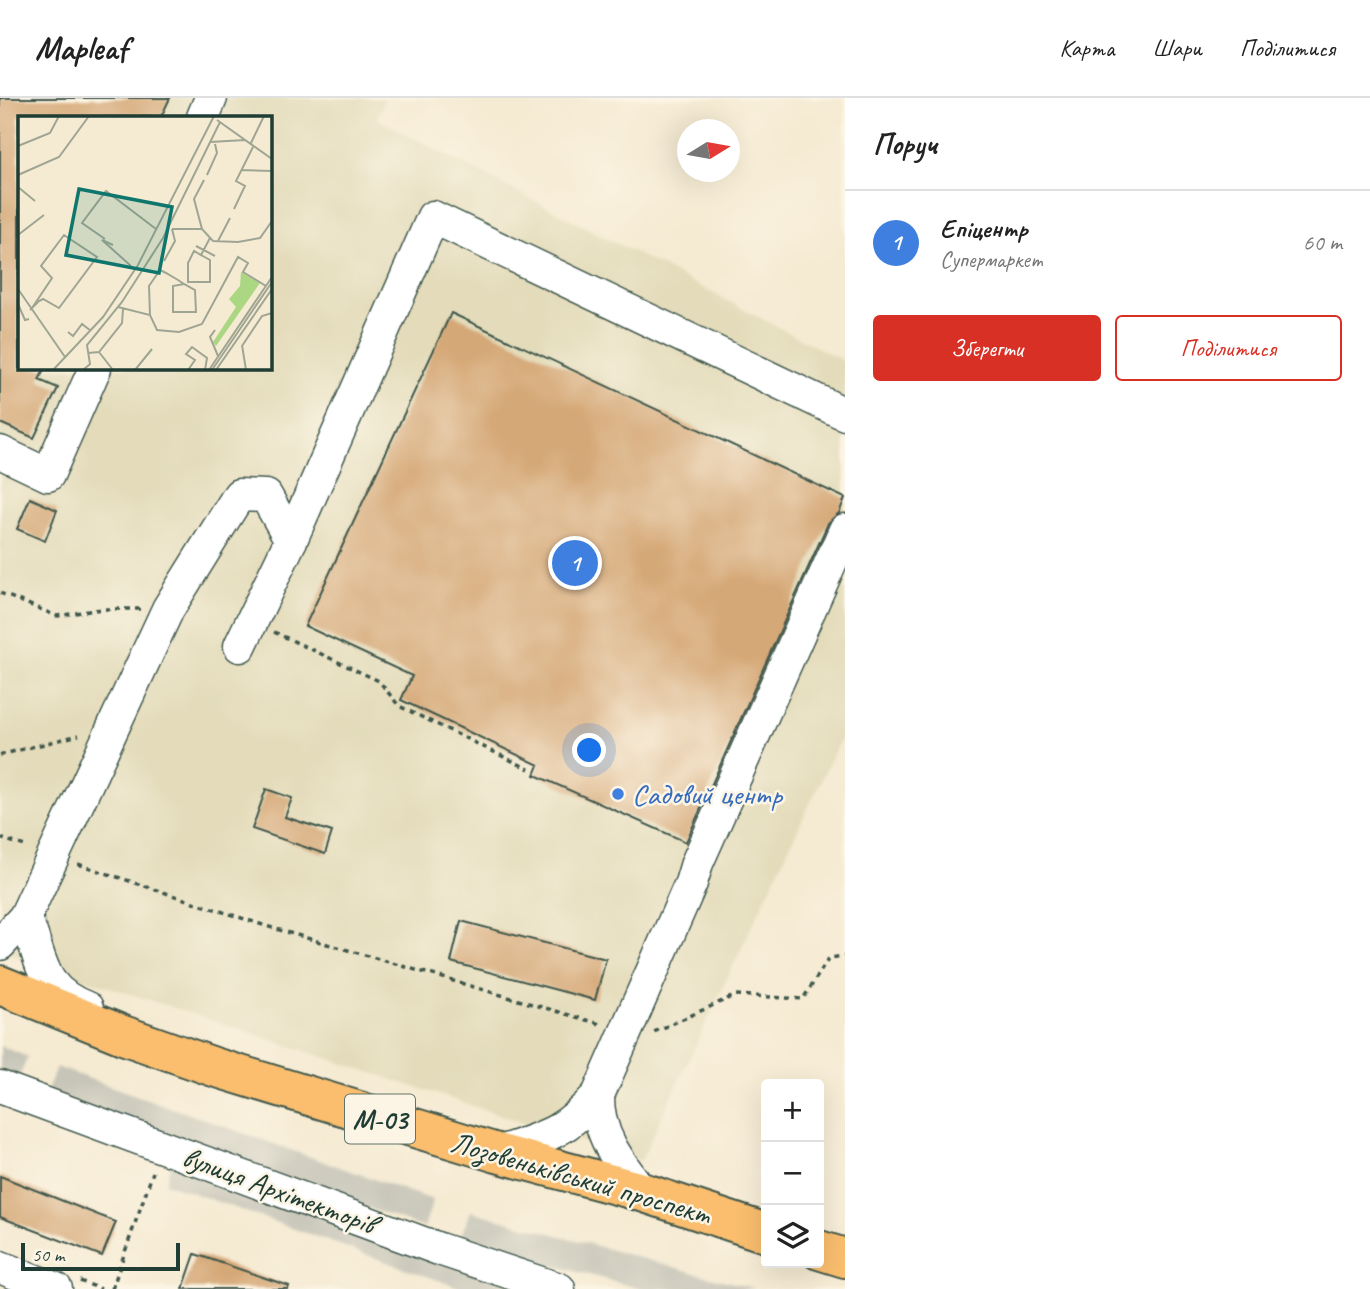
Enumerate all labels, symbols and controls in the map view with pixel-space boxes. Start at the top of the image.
text: Mapleaf [35,27,127,69]
text: Карта [1059,33,1114,63]
text: Шари [1152,33,1202,63]
text: Поділитися [1240,33,1335,63]
inset map [18,116,271,369]
north arrow [677,119,740,182]
text: Поруч [873,125,937,163]
text: Епіцентр [940,212,1027,245]
text: 1 [891,228,901,257]
text: 60 m [1303,228,1342,257]
text: Супермаркет [940,245,1043,274]
button: Зберегти [873,315,1101,381]
button: Поділитися [1115,315,1342,381]
pin: 1 [552,537,598,589]
your location [572,733,606,767]
place label: Садовий центр [632,775,784,813]
marker: Садовий центр [610,786,626,802]
map controls [761,1079,824,1268]
button: + [761,1079,824,1142]
road number: М-03 [345,1094,415,1144]
street label: Лозовеньківський проспект [446,1123,717,1234]
street label: вулиця Архітекторів [177,1138,387,1245]
button: − [761,1142,824,1205]
button: layers [761,1205,824,1268]
scale bar [21,1240,180,1272]
text: 50 m [32,1243,64,1267]

